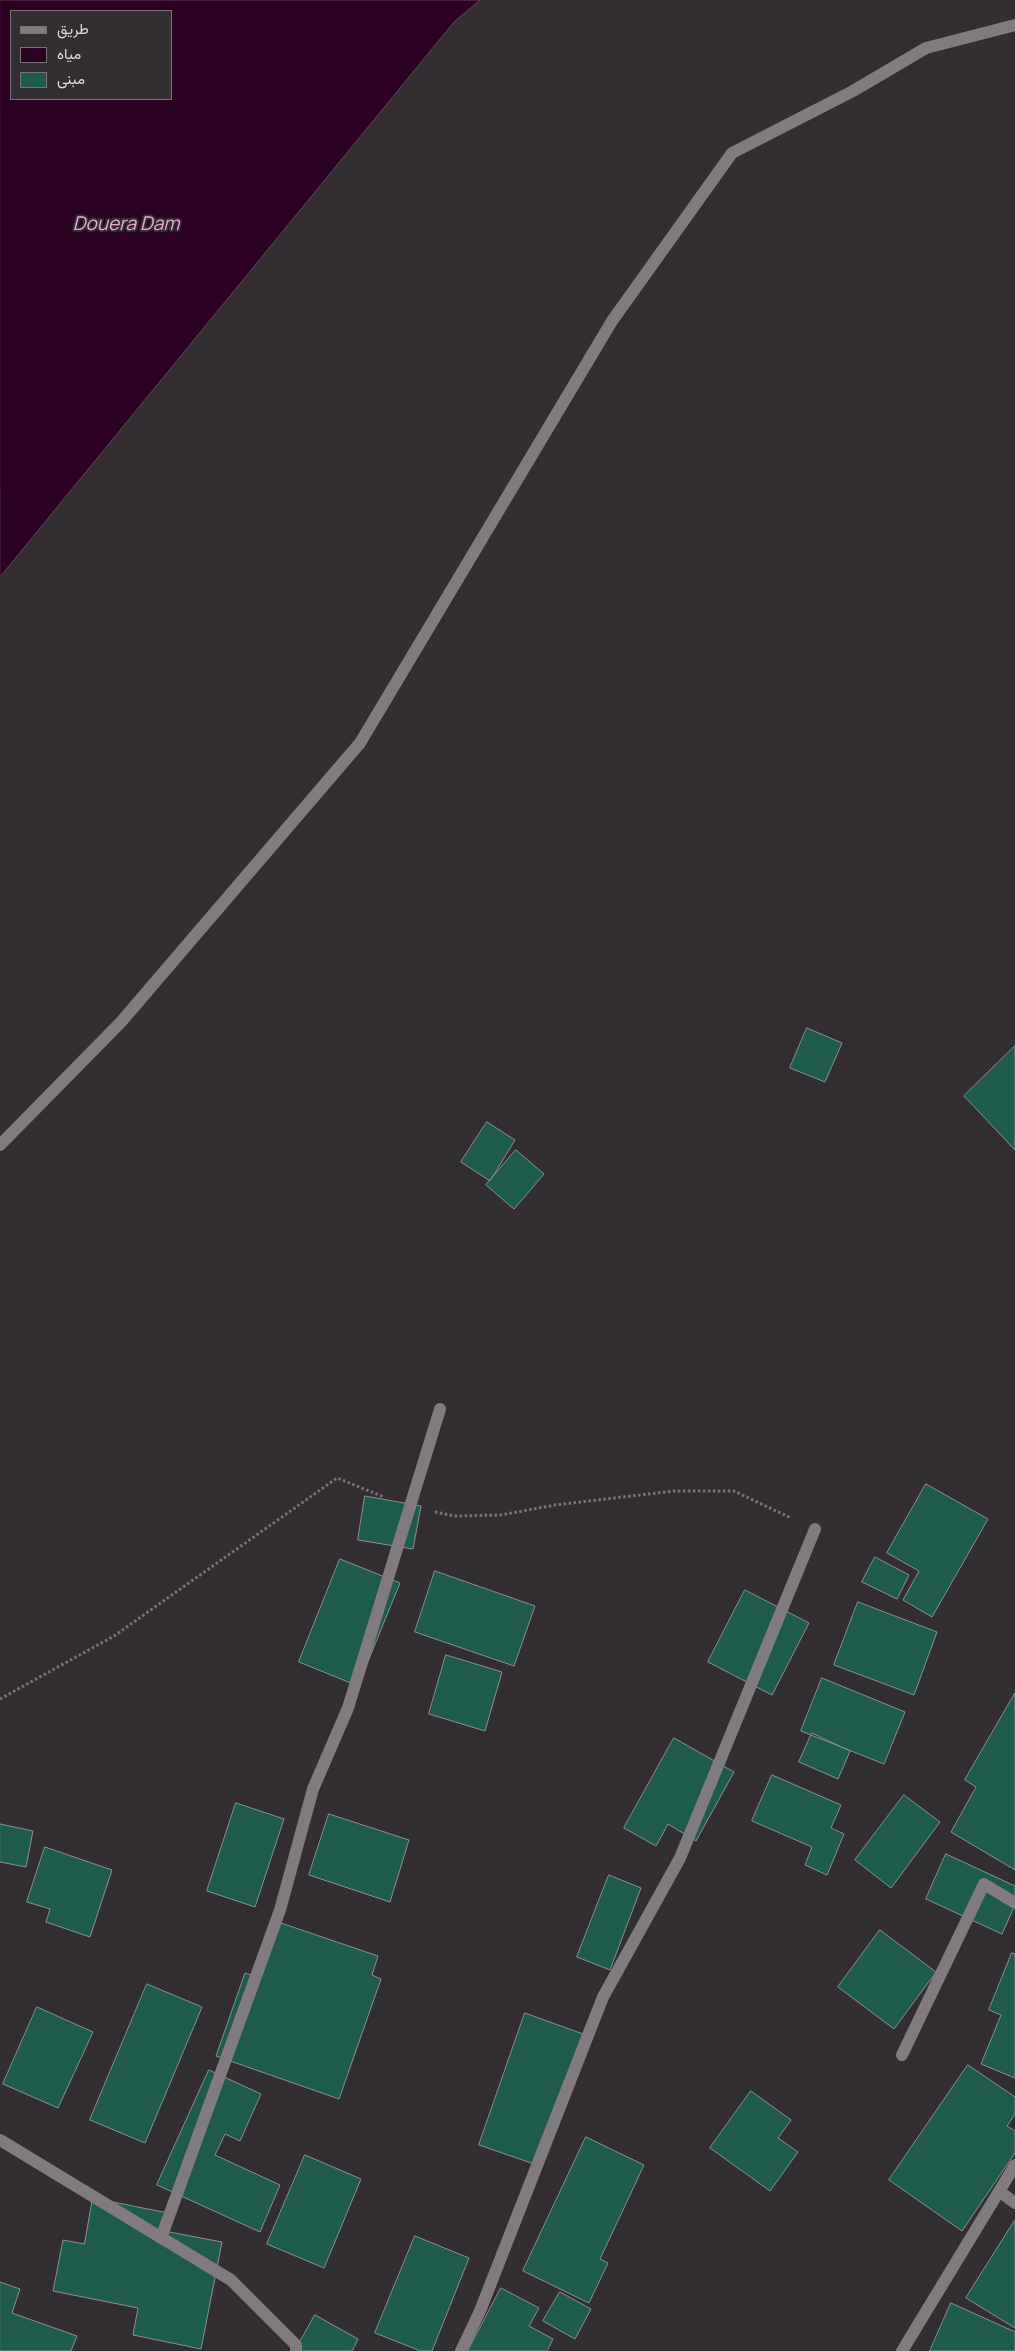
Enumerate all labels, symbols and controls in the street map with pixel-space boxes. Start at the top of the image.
legend [10,10,172,100]
text: طريق [57,18,89,39]
text: مياه [57,43,81,64]
text: مبنى [57,68,85,89]
water label: Douera Dam [73,214,179,236]

